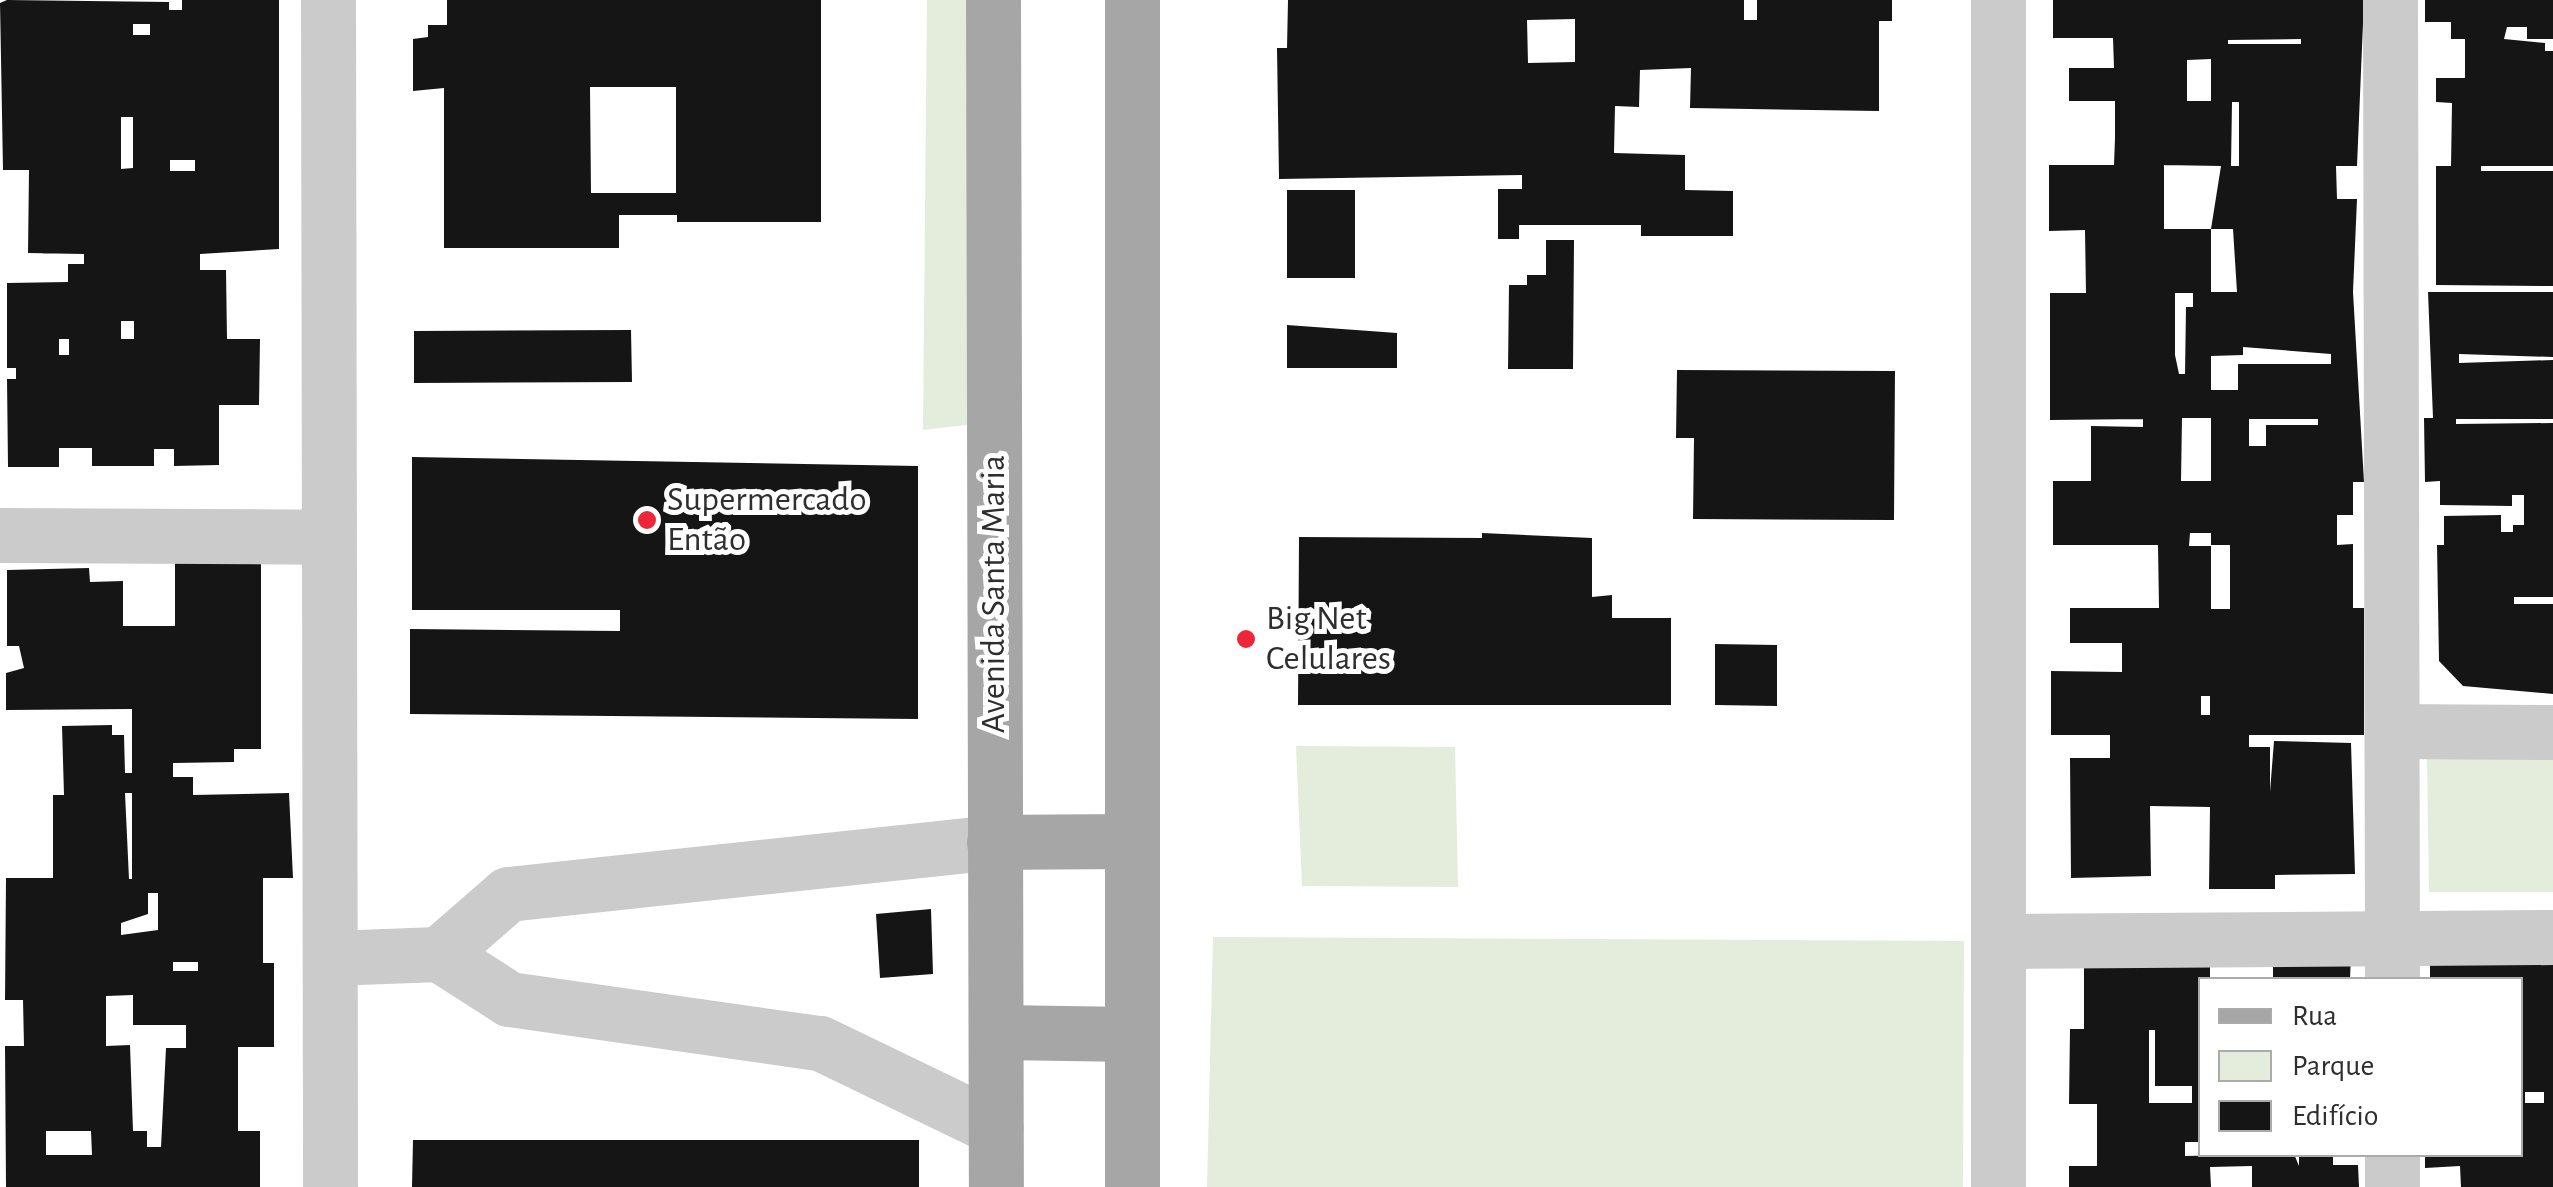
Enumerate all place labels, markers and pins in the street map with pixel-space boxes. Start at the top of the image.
place label: Supermercado Então [667,479,867,561]
marker: Supermercado Então [636,509,658,531]
place label: Big Net Celulares [1266,598,1391,680]
marker: Big Net Celulares [1235,628,1257,650]

